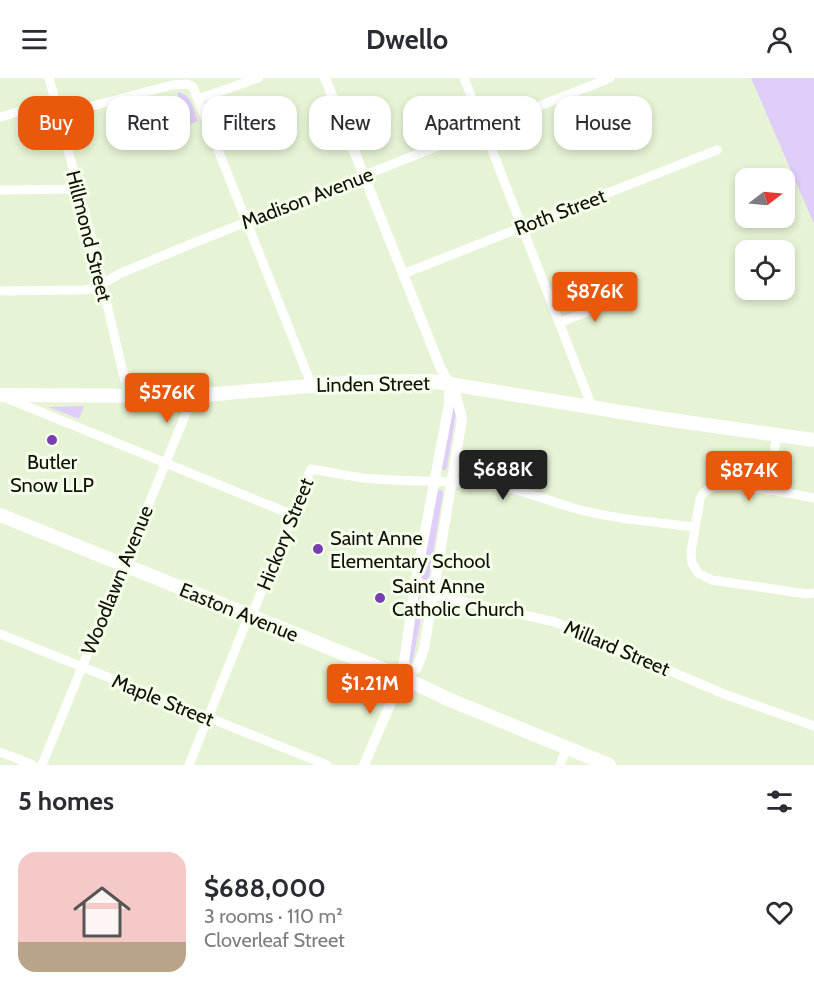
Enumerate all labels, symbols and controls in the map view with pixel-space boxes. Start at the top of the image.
icon: menu [18,23,51,56]
text: Dwello [366,23,448,56]
icon: person [763,23,796,56]
chip: Buy [18,96,94,150]
chip: Rent [106,96,190,150]
chip: Filters [202,96,297,150]
chip: New [309,96,391,150]
chip: Apartment [403,96,542,150]
chip: House [554,96,652,150]
street label: Madison Avenue [238,162,376,234]
street label: Hillmond Street [61,168,117,304]
north arrow [735,168,795,228]
map controls [735,168,795,300]
street label: Roth Street [511,184,609,240]
button: locate [735,240,795,300]
pin: $876K [553,272,637,323]
text: $876K [566,279,624,303]
street label: Linden Street [316,371,430,397]
pin: $576K [125,373,209,424]
text: $576K [139,380,195,404]
marker: Butler Snow LLP [45,433,59,447]
place label: Butler Snow LLP [10,450,94,497]
pin: $688K [461,450,545,501]
pin: $874K [707,451,791,502]
text: $688K [473,457,533,481]
text: $874K [720,458,778,482]
street label: Hickory Street [252,474,319,594]
street label: Woodlawn Avenue [76,502,158,658]
place label: Saint Anne Elementary School [330,526,491,573]
marker: Saint Anne Elementary School [311,542,325,556]
place label: Saint Anne Catholic Church [392,574,524,621]
street label: Easton Avenue [176,577,302,647]
marker: Saint Anne Catholic Church [373,591,387,605]
street label: Millard Street [561,615,674,681]
pin: $1.21M [321,664,419,715]
street label: Maple Street [109,669,218,731]
text: $1.21M [341,671,399,695]
text: 5 homes [18,785,114,817]
icon: filters [763,785,796,818]
text: $688,000 [204,872,326,904]
icon: home [66,876,138,948]
icon: heart [763,896,796,929]
text: 3 rooms · 110 m² [204,904,343,928]
text: Cloverleaf Street [204,928,345,952]

